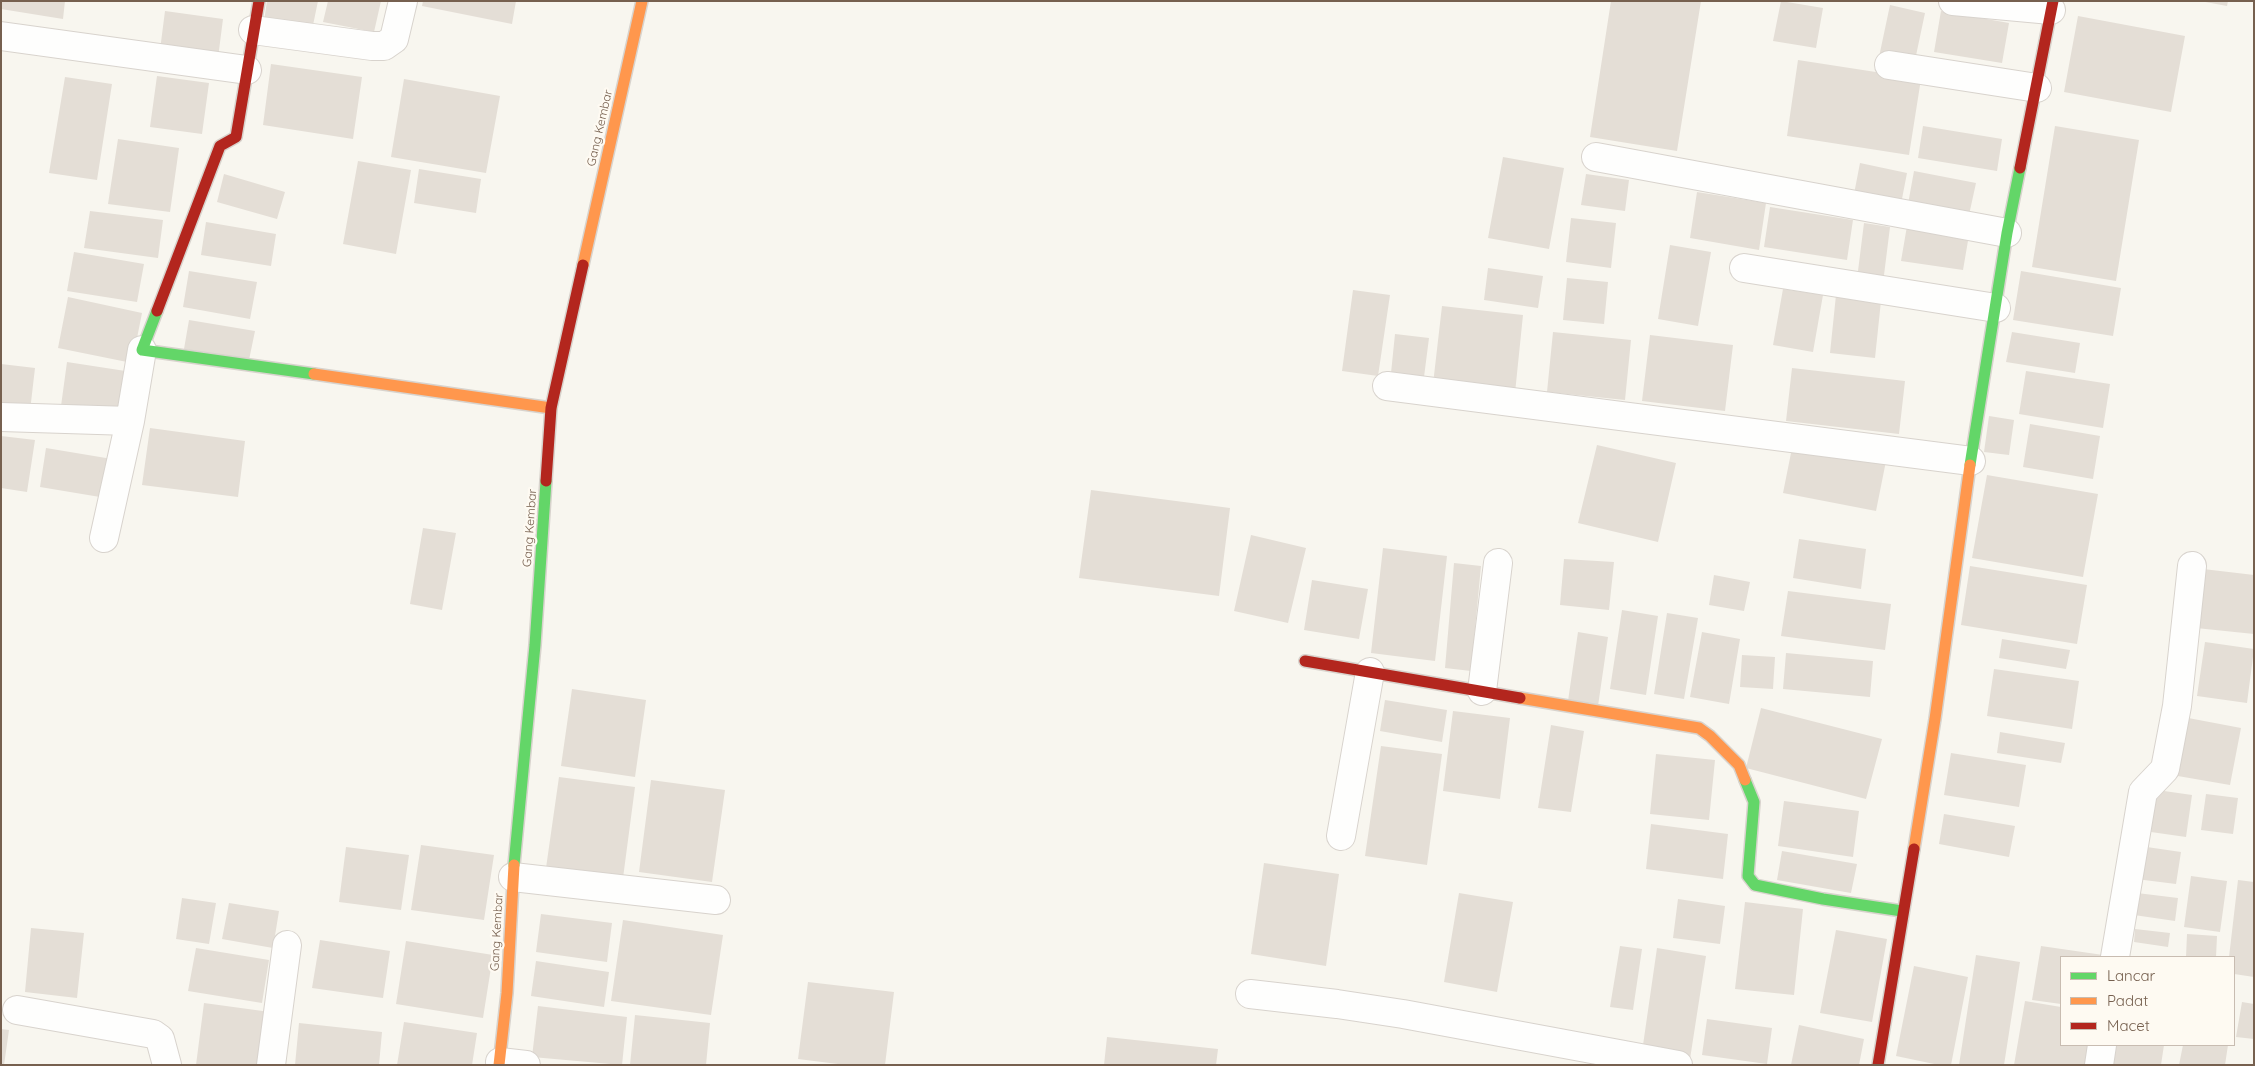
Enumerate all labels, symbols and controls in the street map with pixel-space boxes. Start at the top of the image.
street label: Gang Kembar [584,88,616,168]
street label: Gang Kembar [520,488,540,568]
street label: Gang Kembar [488,893,506,971]
legend [2060,956,2235,1046]
text: Lancar [2107,966,2155,985]
text: Padat [2107,991,2148,1010]
text: Macet [2107,1016,2150,1035]

